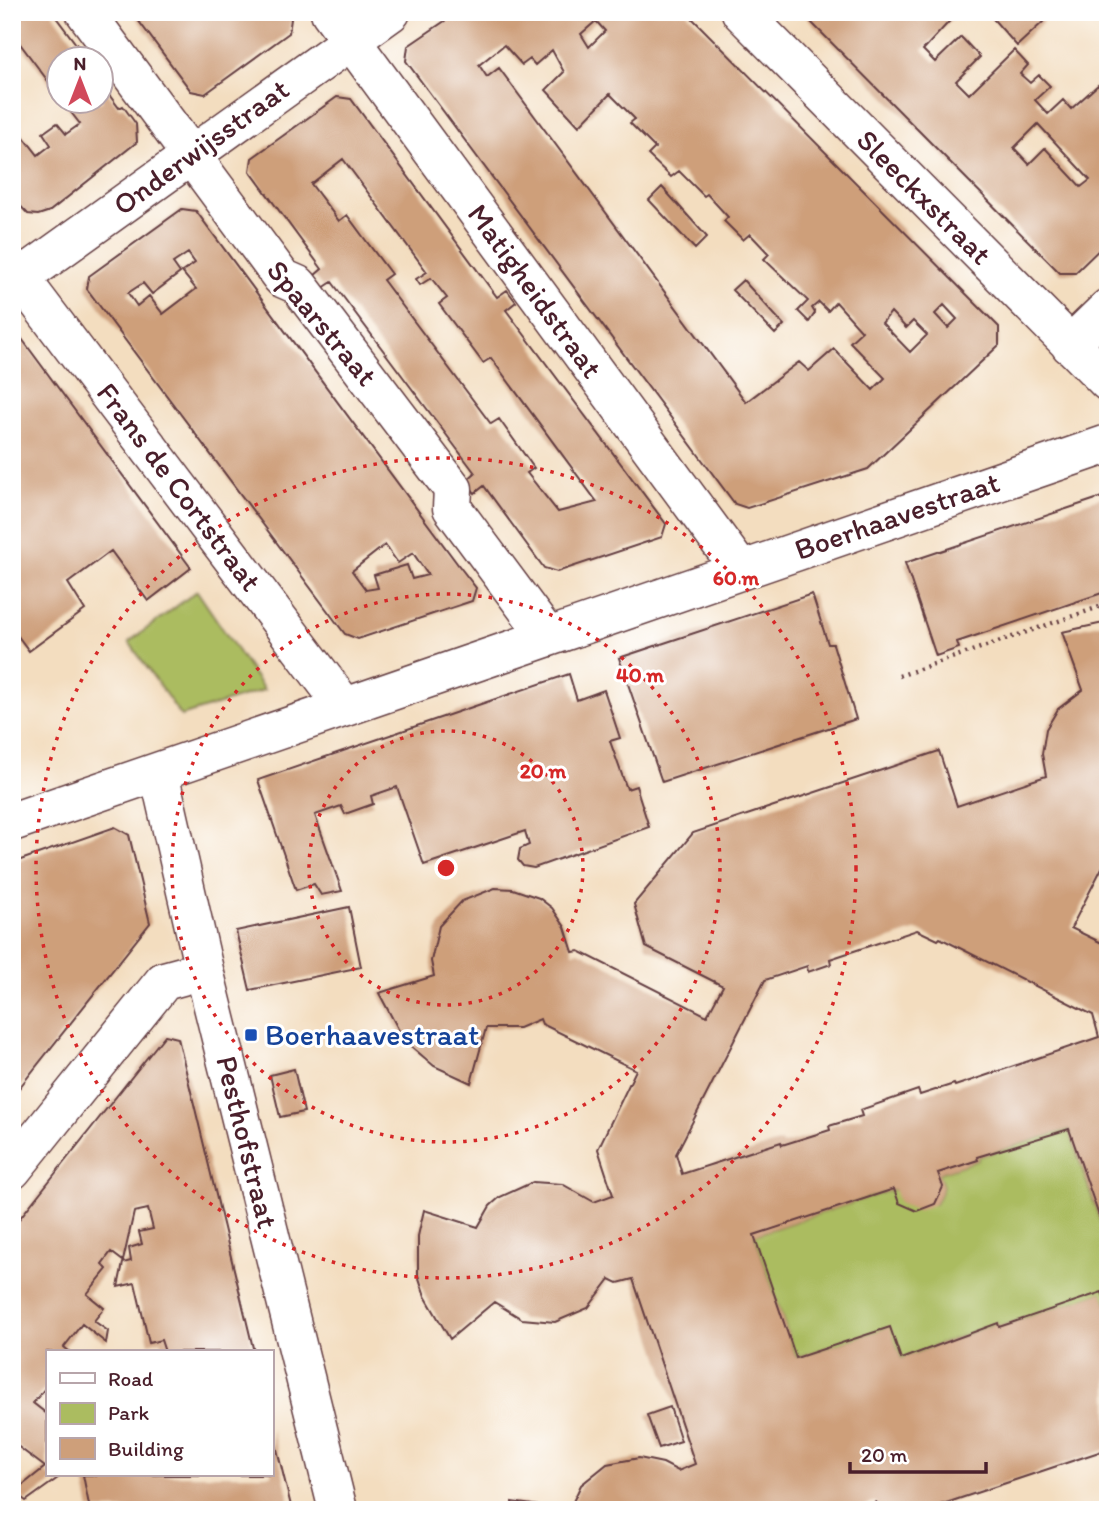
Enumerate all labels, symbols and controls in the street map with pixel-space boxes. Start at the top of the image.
north arrow [46,46,116,116]
text: N [74,52,86,75]
street label: Onderwijsstraat [105,70,296,223]
street label: Sleeckxstraat [849,121,1000,272]
street label: Matigheidstraat [460,196,611,385]
street label: Spaarstraat [259,252,386,393]
street label: Frans de Cortstraat [89,375,270,598]
street label: Boerhaavestraat [789,463,1004,568]
text: 60 m [713,565,760,590]
text: 40 m [616,662,664,687]
text: 20 m [520,758,567,783]
centre of rings [434,856,458,880]
place label: Boerhaavestraat [265,1016,479,1053]
marker: Boerhaavestraat [243,1027,259,1043]
street label: Pesthofstraat [208,1052,287,1232]
legend [46,1350,273,1476]
text: Road [108,1366,154,1391]
text: Park [108,1400,150,1425]
scale bar [850,1431,987,1475]
text: Building [108,1436,184,1461]
text: 20 m [861,1442,908,1467]

